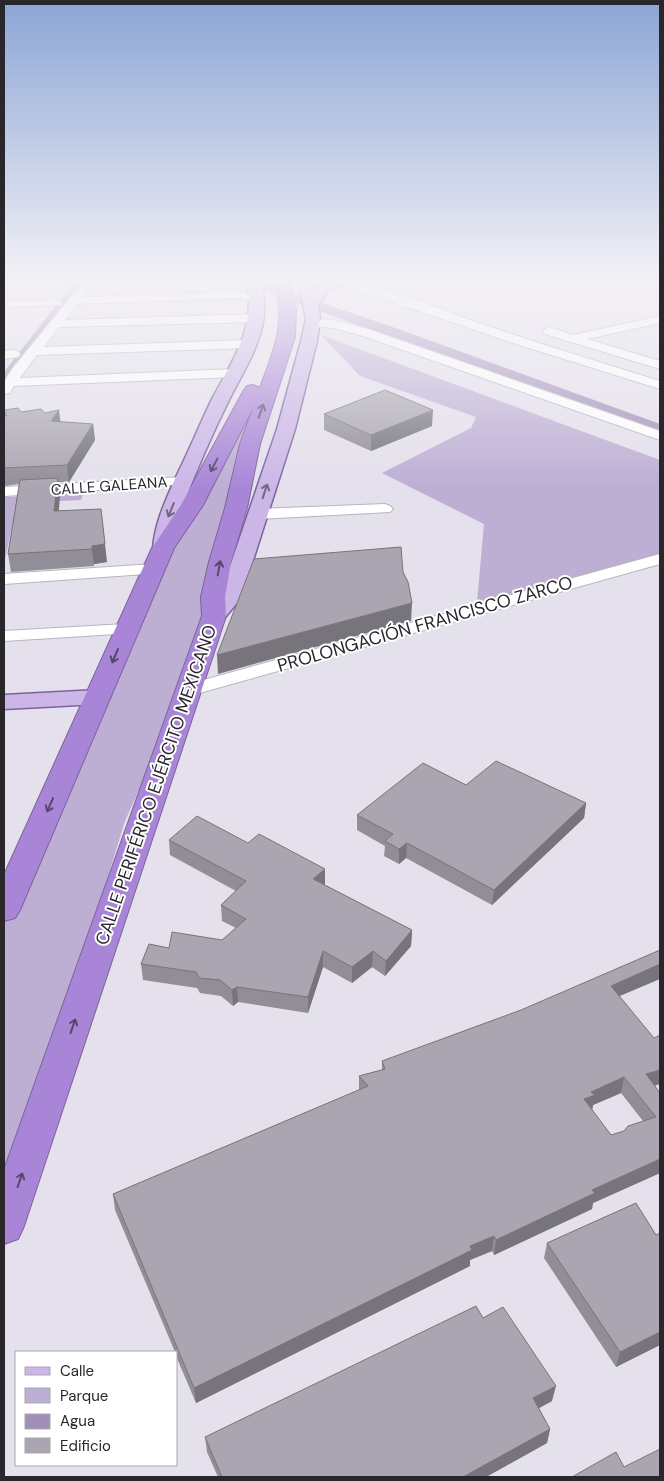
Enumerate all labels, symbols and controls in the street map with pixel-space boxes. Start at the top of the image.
one-way arrow [257,403,266,419]
one-way arrow [209,457,218,472]
street label: CALLE GALEANA [50,472,168,500]
one-way arrow [261,484,271,500]
one-way arrow [166,502,175,517]
one-way arrow [215,560,225,576]
street label: PROLONGACIÓN FRANCISCO ZARCO [275,570,575,678]
street label: CALLE PERIFÉRICO EJÉRCITO MEXICANO [90,622,222,948]
one-way arrow [110,648,119,663]
one-way arrow [44,797,54,812]
one-way arrow [69,1019,78,1035]
one-way arrow [16,1173,25,1188]
legend [15,1351,178,1466]
text: Calle [60,1361,94,1381]
text: Parque [60,1386,108,1406]
text: Agua [60,1411,95,1431]
text: Edificio [60,1436,111,1456]

